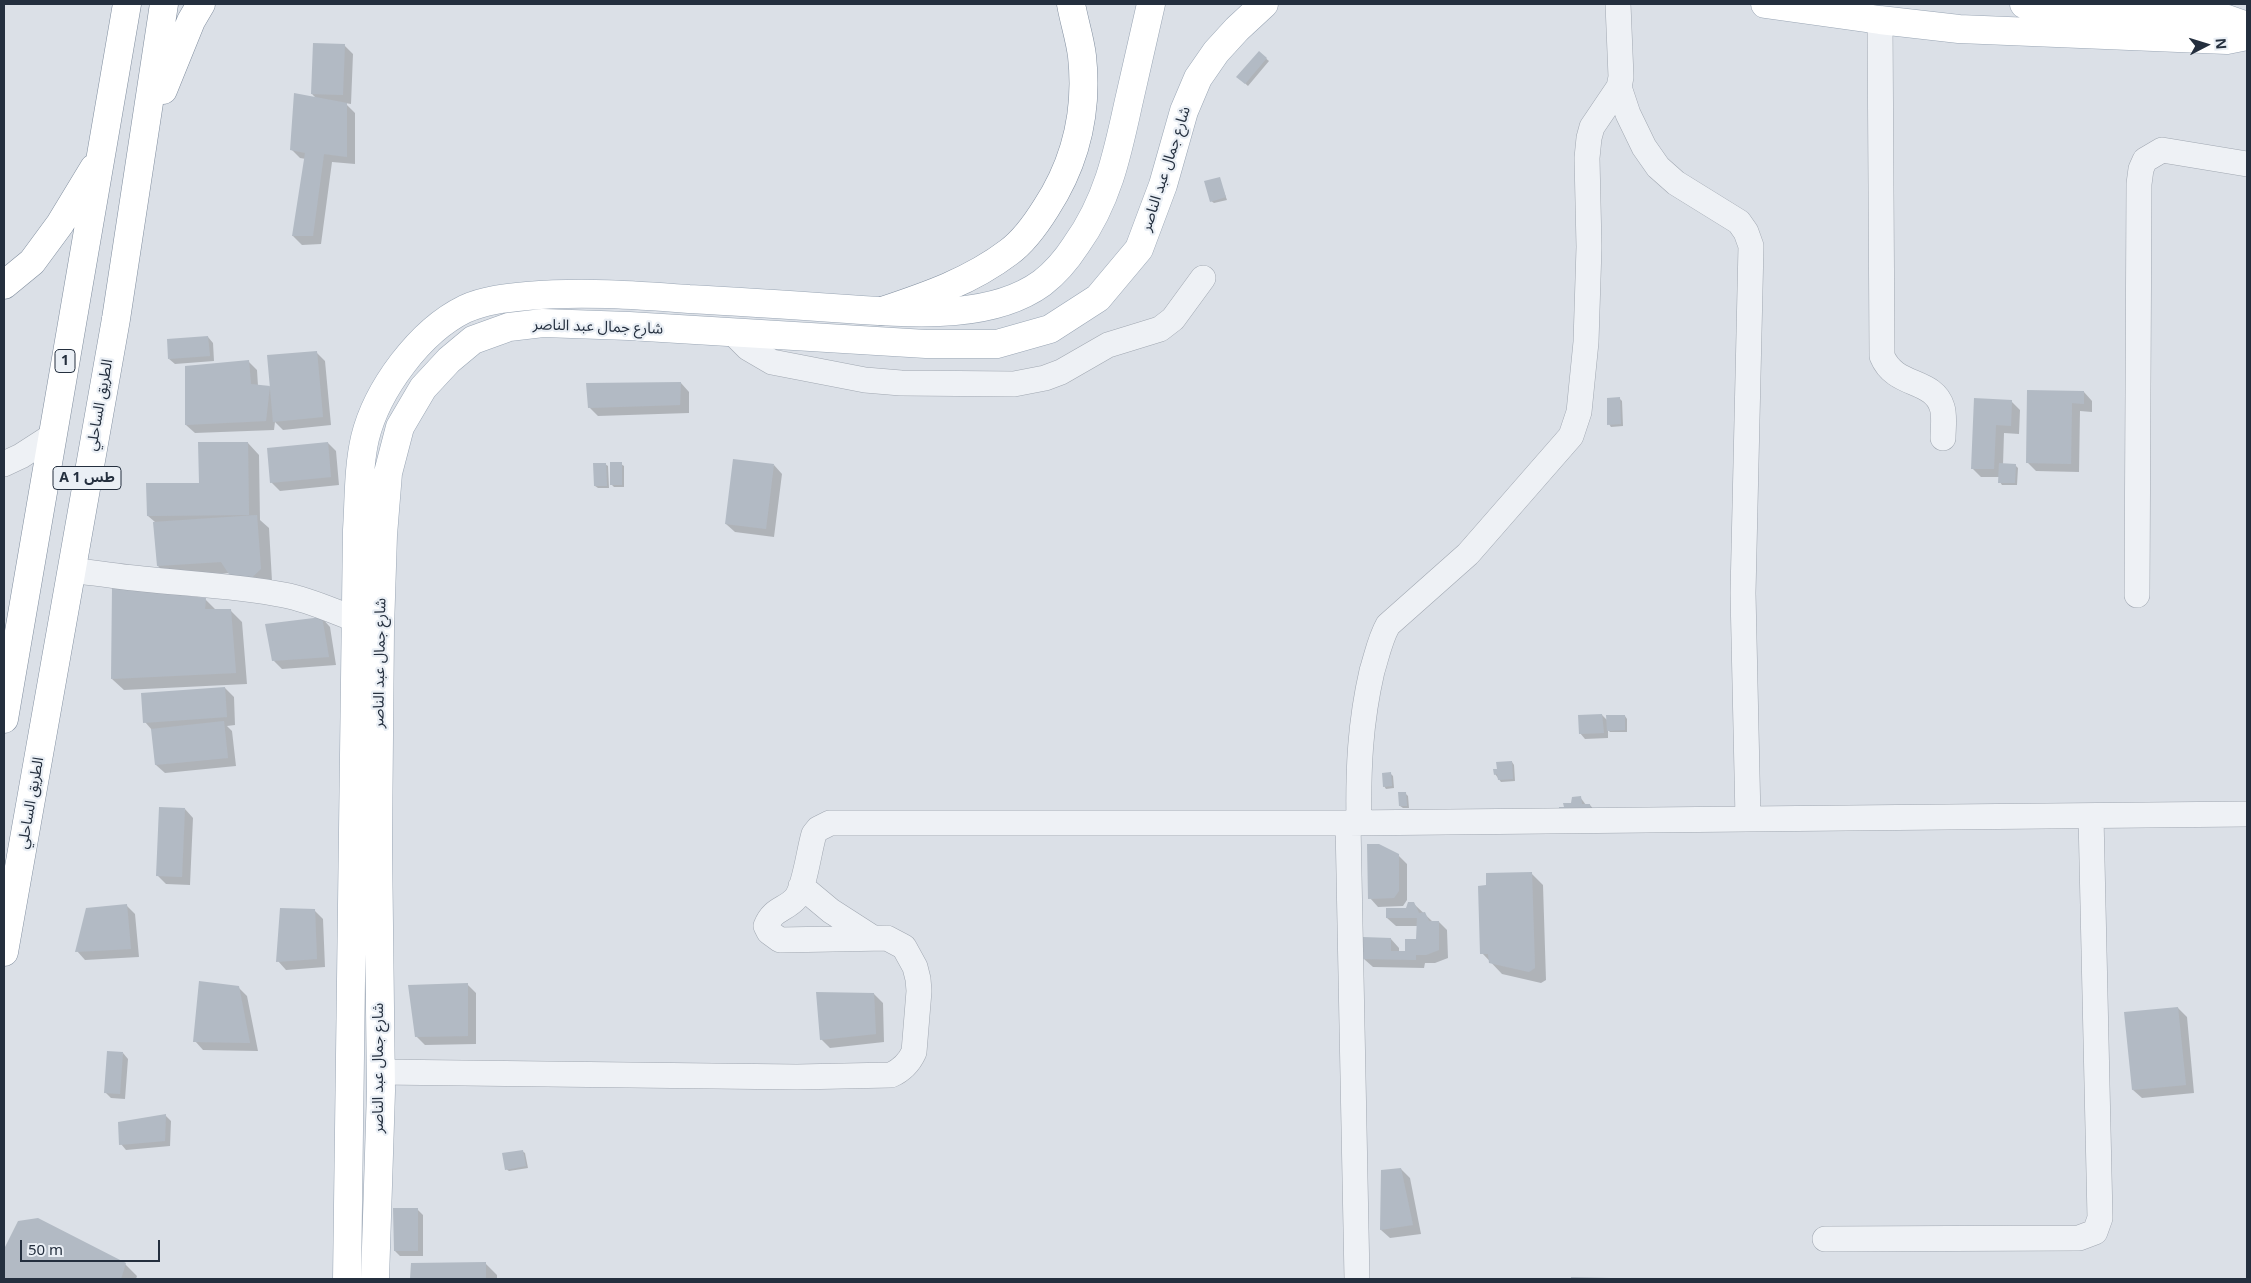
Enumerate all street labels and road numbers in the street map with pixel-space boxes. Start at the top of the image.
street label: شارع جمال عبد الناصر [1137,104,1195,234]
street label: شارع جمال عبد الناصر [533,316,663,338]
road number: 1 [55,350,75,372]
street label: الطريق الساحلي [83,358,117,452]
road number: A 1 طس [53,466,121,489]
street label: شارع جمال عبد الناصر [370,598,390,728]
street label: الطريق الساحلي [14,756,48,850]
street label: شارع جمال عبد الناصر [370,1003,388,1133]

